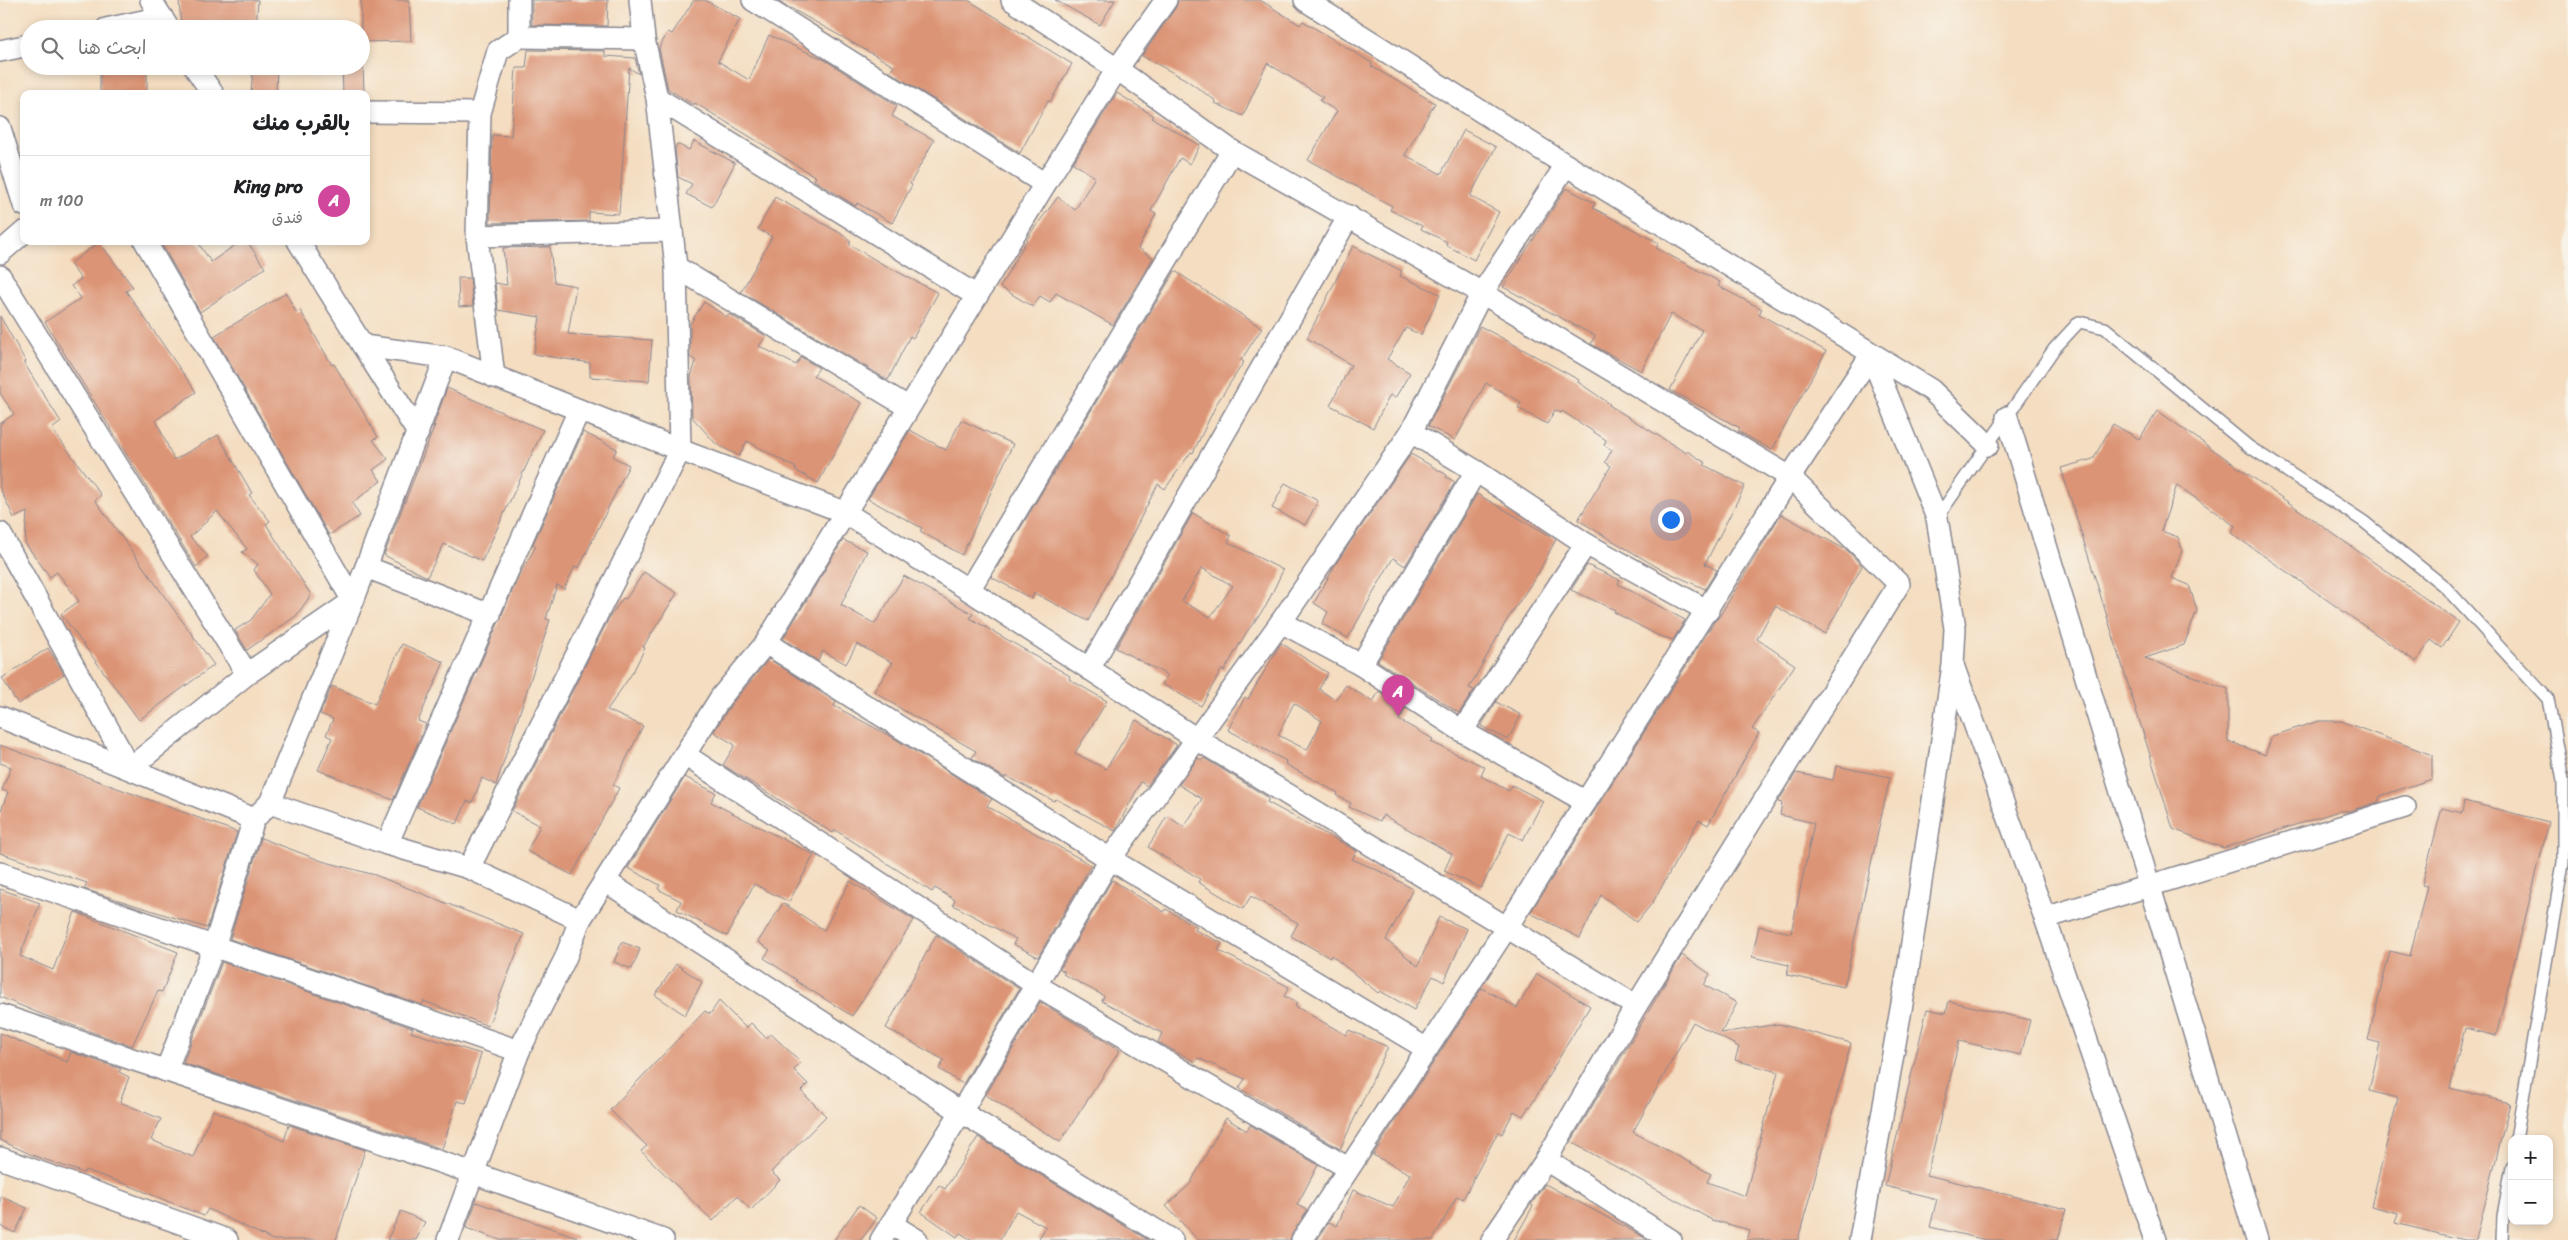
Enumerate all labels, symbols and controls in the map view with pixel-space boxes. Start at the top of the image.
search box [20,20,370,75]
text: ابحث هنا [78,31,146,64]
icon: search [38,34,66,62]
text: بالقرب منك [252,104,350,142]
text: King pro [234,170,303,203]
text: 100 m [40,186,84,215]
text: A [329,186,339,215]
text: فندق [272,203,303,232]
your location [1658,507,1684,533]
pin: A [1382,675,1414,716]
map controls [2508,1135,2553,1225]
button: + [2508,1135,2553,1180]
button: − [2508,1180,2553,1225]

